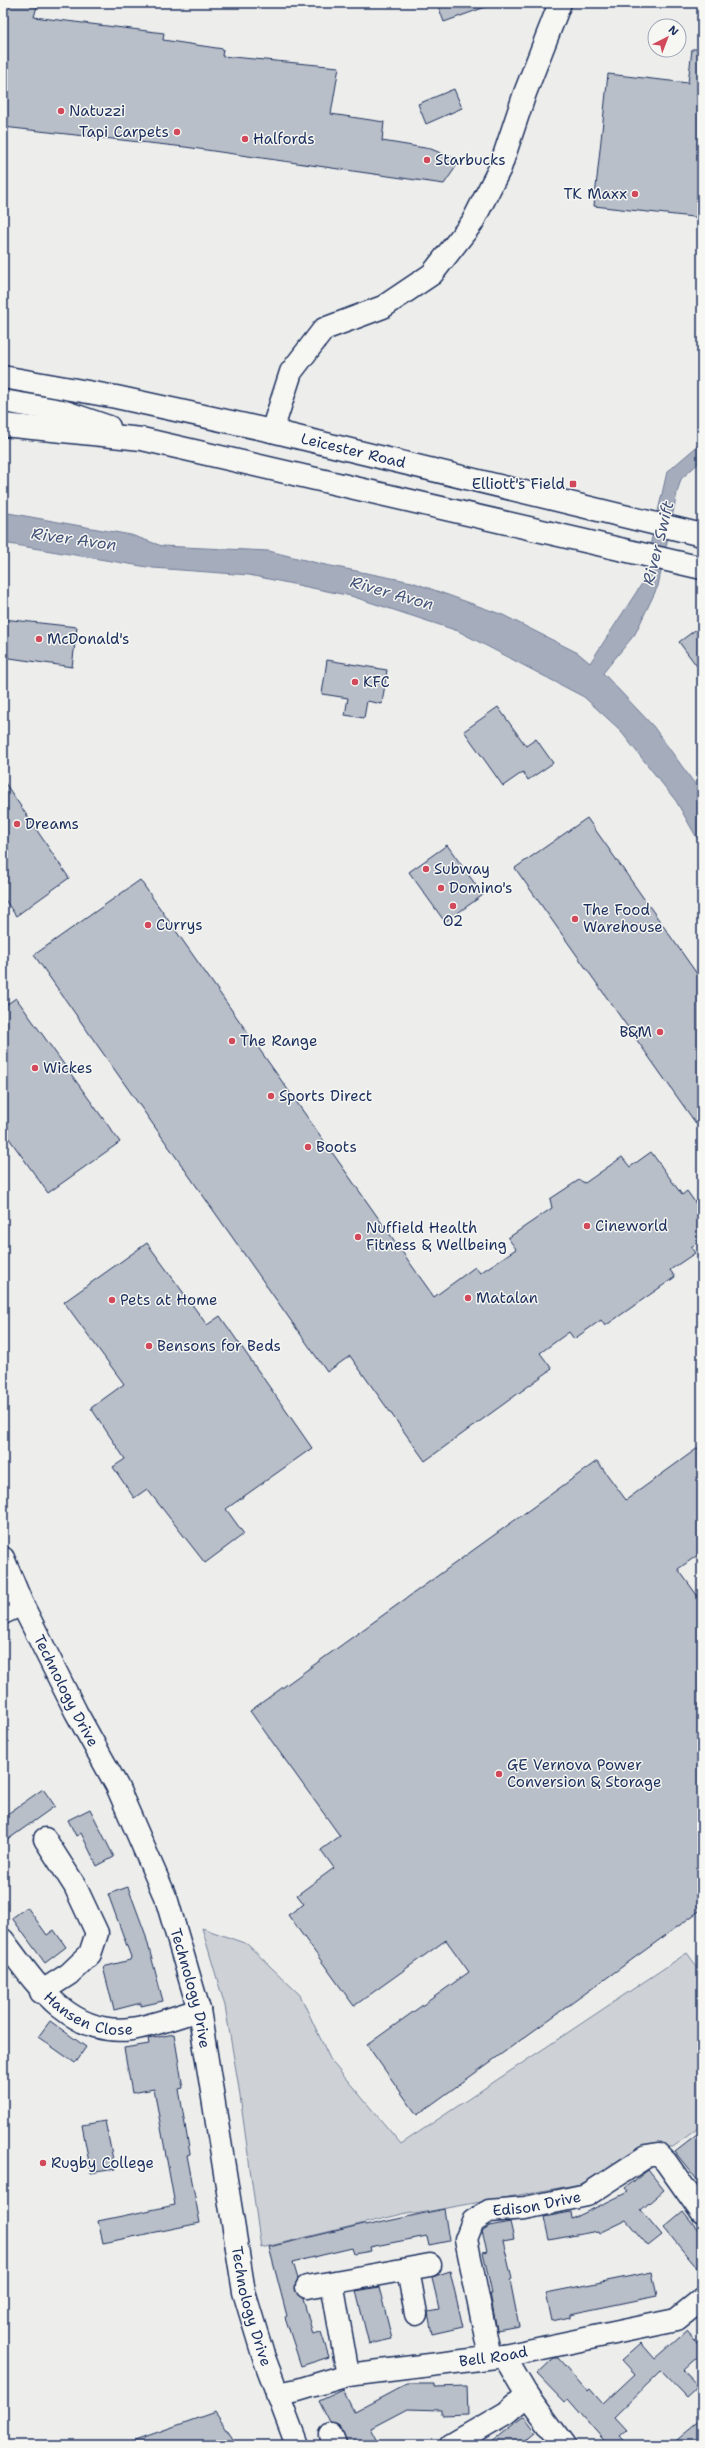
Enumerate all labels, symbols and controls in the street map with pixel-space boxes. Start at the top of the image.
north arrow [647,18,687,58]
text: N [665,22,682,40]
place label: Natuzzi [69,101,125,121]
marker: Natuzzi [56,106,66,116]
place label: Tapi Carpets [79,122,169,142]
marker: Tapi Carpets [172,127,182,137]
place label: Halfords [253,129,315,149]
marker: Halfords [240,134,250,144]
place label: Starbucks [435,150,506,170]
marker: Starbucks [422,155,432,165]
place label: TK Maxx [563,184,627,204]
marker: TK Maxx [630,189,640,199]
street label: Leicester Road [299,428,408,473]
place label: Elliott's Field [472,474,565,494]
marker: Elliott's Field [568,479,578,489]
water label: River Swift [637,499,679,587]
water label: River Avon [30,523,118,555]
water label: River Avon [348,571,436,615]
place label: McDonald's [47,629,129,649]
marker: McDonald's [34,634,44,644]
place label: KFC [363,672,390,692]
marker: KFC [350,677,360,687]
place label: Dreams [25,814,79,834]
marker: Dreams [12,819,22,829]
place label: Subway [434,859,490,879]
marker: Subway [421,864,431,874]
place label: Domino's [449,878,512,898]
marker: Domino's [436,883,446,893]
place label: The Food Warehouse [583,900,663,937]
marker: O2 [448,901,458,911]
place label: O2 [443,911,463,931]
marker: The Food Warehouse [570,914,580,924]
place label: Currys [156,915,203,935]
marker: Currys [143,920,153,930]
place label: B&M [619,1022,652,1042]
marker: B&M [655,1027,665,1037]
place label: The Range [240,1031,317,1051]
marker: The Range [227,1036,237,1046]
place label: Wickes [43,1058,92,1078]
marker: Wickes [30,1063,40,1073]
place label: Sports Direct [279,1086,372,1106]
marker: Sports Direct [266,1091,276,1101]
place label: Boots [316,1137,357,1157]
marker: Boots [303,1142,313,1152]
place label: Cineworld [595,1216,668,1236]
place label: Nuffield Health Fitness & Wellbeing [366,1218,507,1255]
marker: Cineworld [582,1221,592,1231]
marker: Nuffield Health Fitness & Wellbeing [353,1232,363,1242]
place label: Matalan [476,1288,538,1308]
place label: Pets at Home [120,1290,218,1310]
marker: Matalan [463,1293,473,1303]
marker: Pets at Home [107,1295,117,1305]
place label: Bensons for Beds [157,1336,281,1356]
marker: Bensons for Beds [144,1341,154,1351]
street label: Technology Drive [29,1631,103,1750]
place label: GE Vernova Power Conversion & Storage [507,1755,661,1792]
marker: GE Vernova Power Conversion & Storage [494,1769,504,1779]
street label: Technology Drive [165,1926,215,2050]
street label: Hansen Close [39,1987,134,2040]
place label: Rugby College [51,2153,154,2173]
marker: Rugby College [38,2158,48,2168]
street label: Edison Drive [492,2186,583,2221]
street label: Technology Drive [227,2245,276,2369]
street label: Bell Road [458,2341,530,2371]

